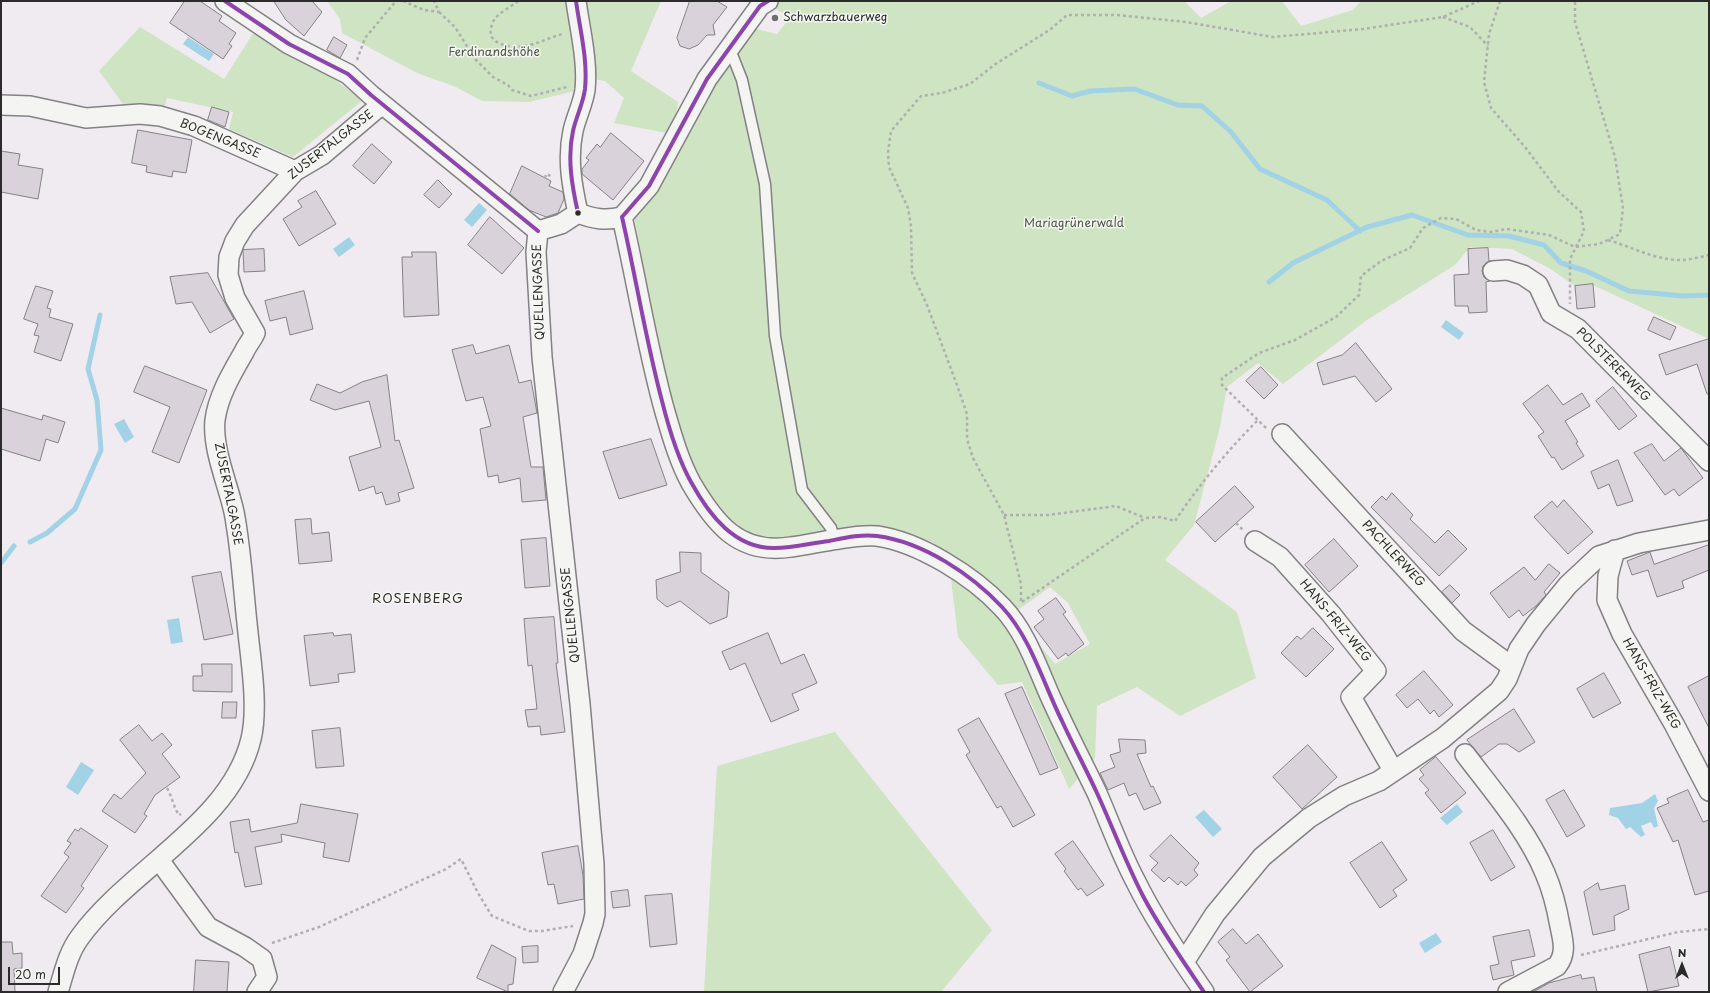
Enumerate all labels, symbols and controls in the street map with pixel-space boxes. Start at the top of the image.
place label: Schwarzbauerweg [783,11,888,25]
marker: Schwarzbauerweg [770,13,780,23]
park label: Ferdinandshöhe [448,46,540,60]
street label: ZUSERTALGASSE [285,107,377,183]
street label: BOGENGASSE [178,116,262,162]
unlabelled marker [573,208,583,218]
park label: Mariagrünerwald [1024,217,1124,231]
street label: QUELLENGASSE [530,244,548,340]
street label: POLSTERERWEG [1573,325,1653,405]
street label: ZUSERTALGASSE [211,441,245,547]
street label: PACHLERWEG [1359,518,1427,590]
street label: QUELLENGASSE [559,566,583,664]
street label: HANS-FRIZ-WEG [1296,577,1374,665]
district label: ROSENBERG [372,591,464,607]
street label: HANS-FRIZ-WEG [1619,636,1683,732]
text: N [1678,944,1686,961]
north arrow [1662,945,1702,985]
scale bar [10,959,62,985]
text: 20 m [15,965,46,983]

